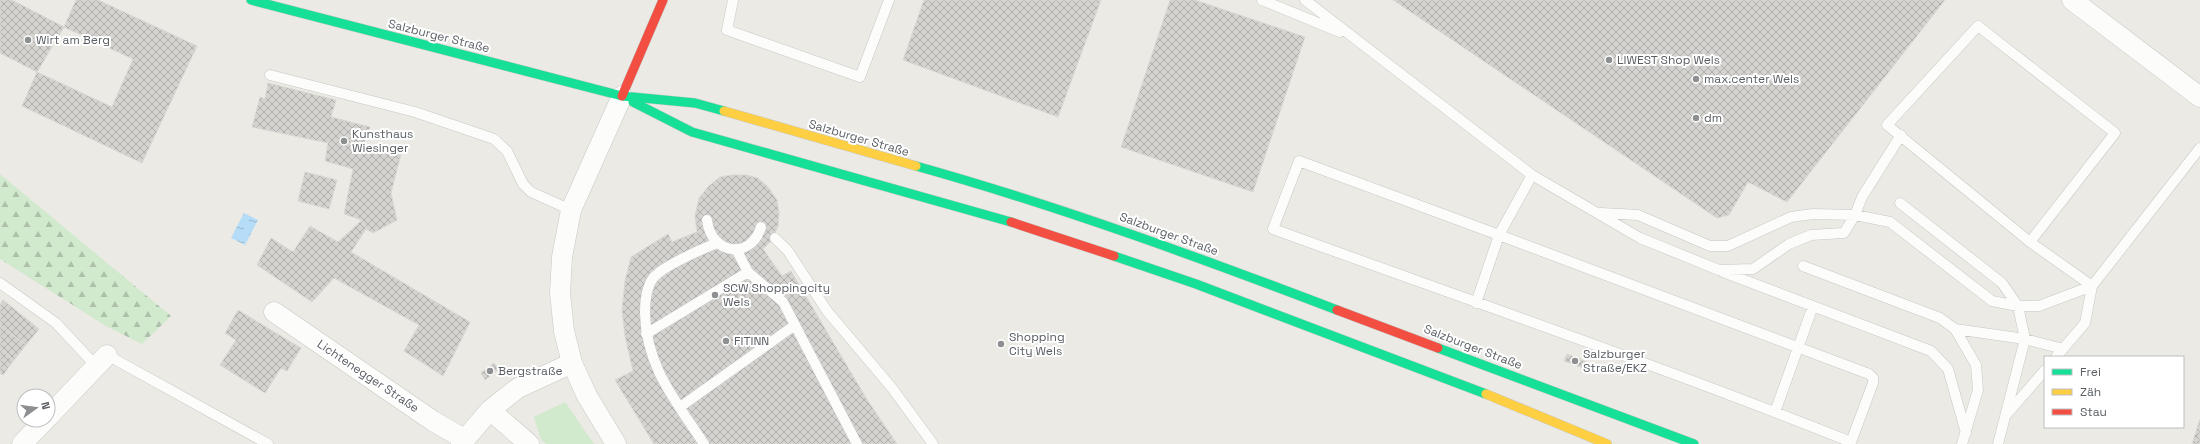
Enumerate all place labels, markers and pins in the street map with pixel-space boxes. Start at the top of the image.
place label: Wirt am Berg [36,32,110,48]
marker: Wirt am Berg [23,35,33,45]
place label: LIWEST Shop Wels [1617,52,1720,68]
marker: LIWEST Shop Wels [1604,55,1614,65]
place label: max.center Wels [1704,71,1799,87]
marker: max.center Wels [1691,74,1701,84]
place label: dm [1704,110,1722,126]
marker: dm [1691,113,1701,123]
place label: Kunsthaus Wiesinger [352,126,413,156]
marker: Kunsthaus Wiesinger [339,136,349,146]
place label: SCW Shoppingcity Wels [723,280,830,310]
marker: SCW Shoppingcity Wels [710,290,720,300]
place label: Shopping City Wels [1009,329,1065,359]
place label: FITINN [734,333,769,349]
marker: FITINN [721,336,731,346]
marker: Shopping City Wels [996,339,1006,349]
place label: Salzburger Straße/EKZ [1583,346,1647,376]
marker: Salzburger Straße/EKZ [1570,356,1580,366]
place label: Bergstraße [498,363,563,379]
marker: Bergstraße [485,366,495,376]

